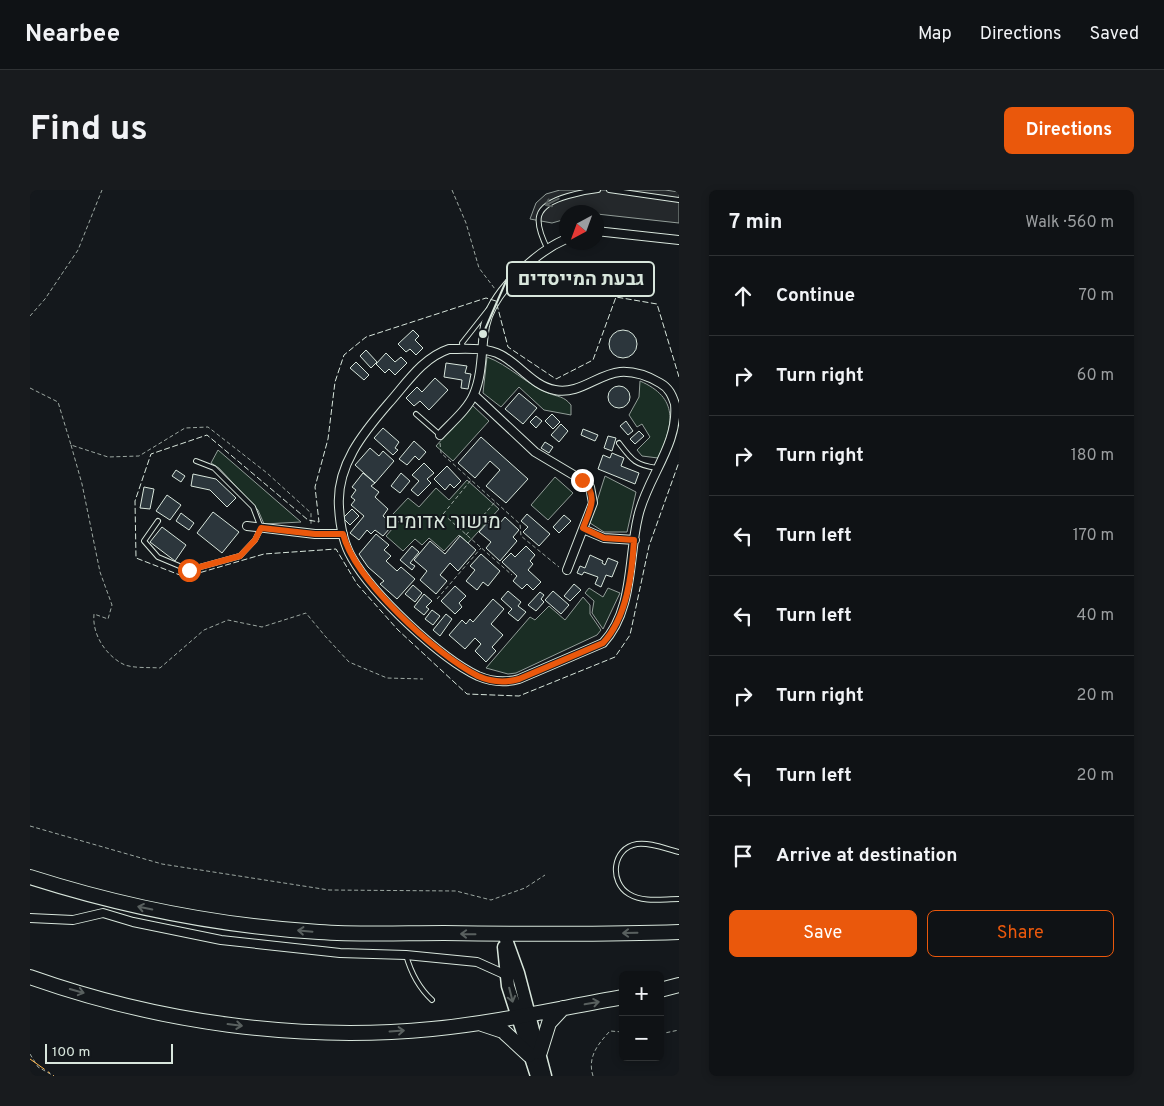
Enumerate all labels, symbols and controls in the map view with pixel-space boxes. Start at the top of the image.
text: Nearbee [25,20,120,50]
text: Map [918,23,952,46]
text: Directions [980,23,1062,46]
text: Saved [1090,23,1139,46]
button: Directions [1004,107,1134,154]
text: Find us [30,108,148,152]
one-way arrow [544,197,559,207]
north arrow [559,205,604,250]
text: 7 min [729,209,782,236]
text: Walk · 560 m [1025,213,1114,233]
callout: גבעת המייסדים [507,262,654,296]
text: גבעת המייסדים [518,268,644,292]
icon: ahead [729,282,757,310]
text: Continue [776,284,855,308]
text: 70 m [1079,286,1114,306]
icon: right [729,362,757,390]
text: Turn right [776,364,864,388]
text: 60 m [1077,366,1114,386]
icon: right [729,442,757,470]
text: Turn right [776,444,864,468]
text: 180 m [1071,446,1114,466]
route end [571,469,594,492]
district label: מישור אדומים [385,510,501,536]
icon: left [729,522,757,550]
text: Turn left [776,524,852,548]
text: 170 m [1073,526,1114,546]
route start [178,559,201,582]
icon: left [729,602,757,630]
text: Turn left [776,604,852,628]
text: 40 m [1076,606,1114,626]
icon: right [729,682,757,710]
text: Turn right [776,684,864,708]
text: 20 m [1077,686,1114,706]
icon: left [729,762,757,790]
text: Turn left [776,764,852,788]
text: 20 m [1077,766,1114,786]
icon: arrive [729,842,757,870]
text: Arrive at destination [776,844,957,868]
one-way arrow [137,903,153,913]
button: Save [729,910,917,957]
button: Share [927,910,1114,957]
one-way arrow [298,926,314,936]
one-way arrow [623,928,639,938]
one-way arrow [460,929,476,939]
map controls [619,971,664,1061]
button: + [619,971,664,1016]
one-way arrow [68,987,84,997]
one-way arrow [507,987,516,1003]
one-way arrow [584,997,600,1007]
button: − [619,1016,664,1061]
one-way arrow [227,1020,243,1030]
one-way arrow [389,1027,405,1036]
scale bar [45,1041,172,1064]
text: 100 m [52,1044,90,1061]

